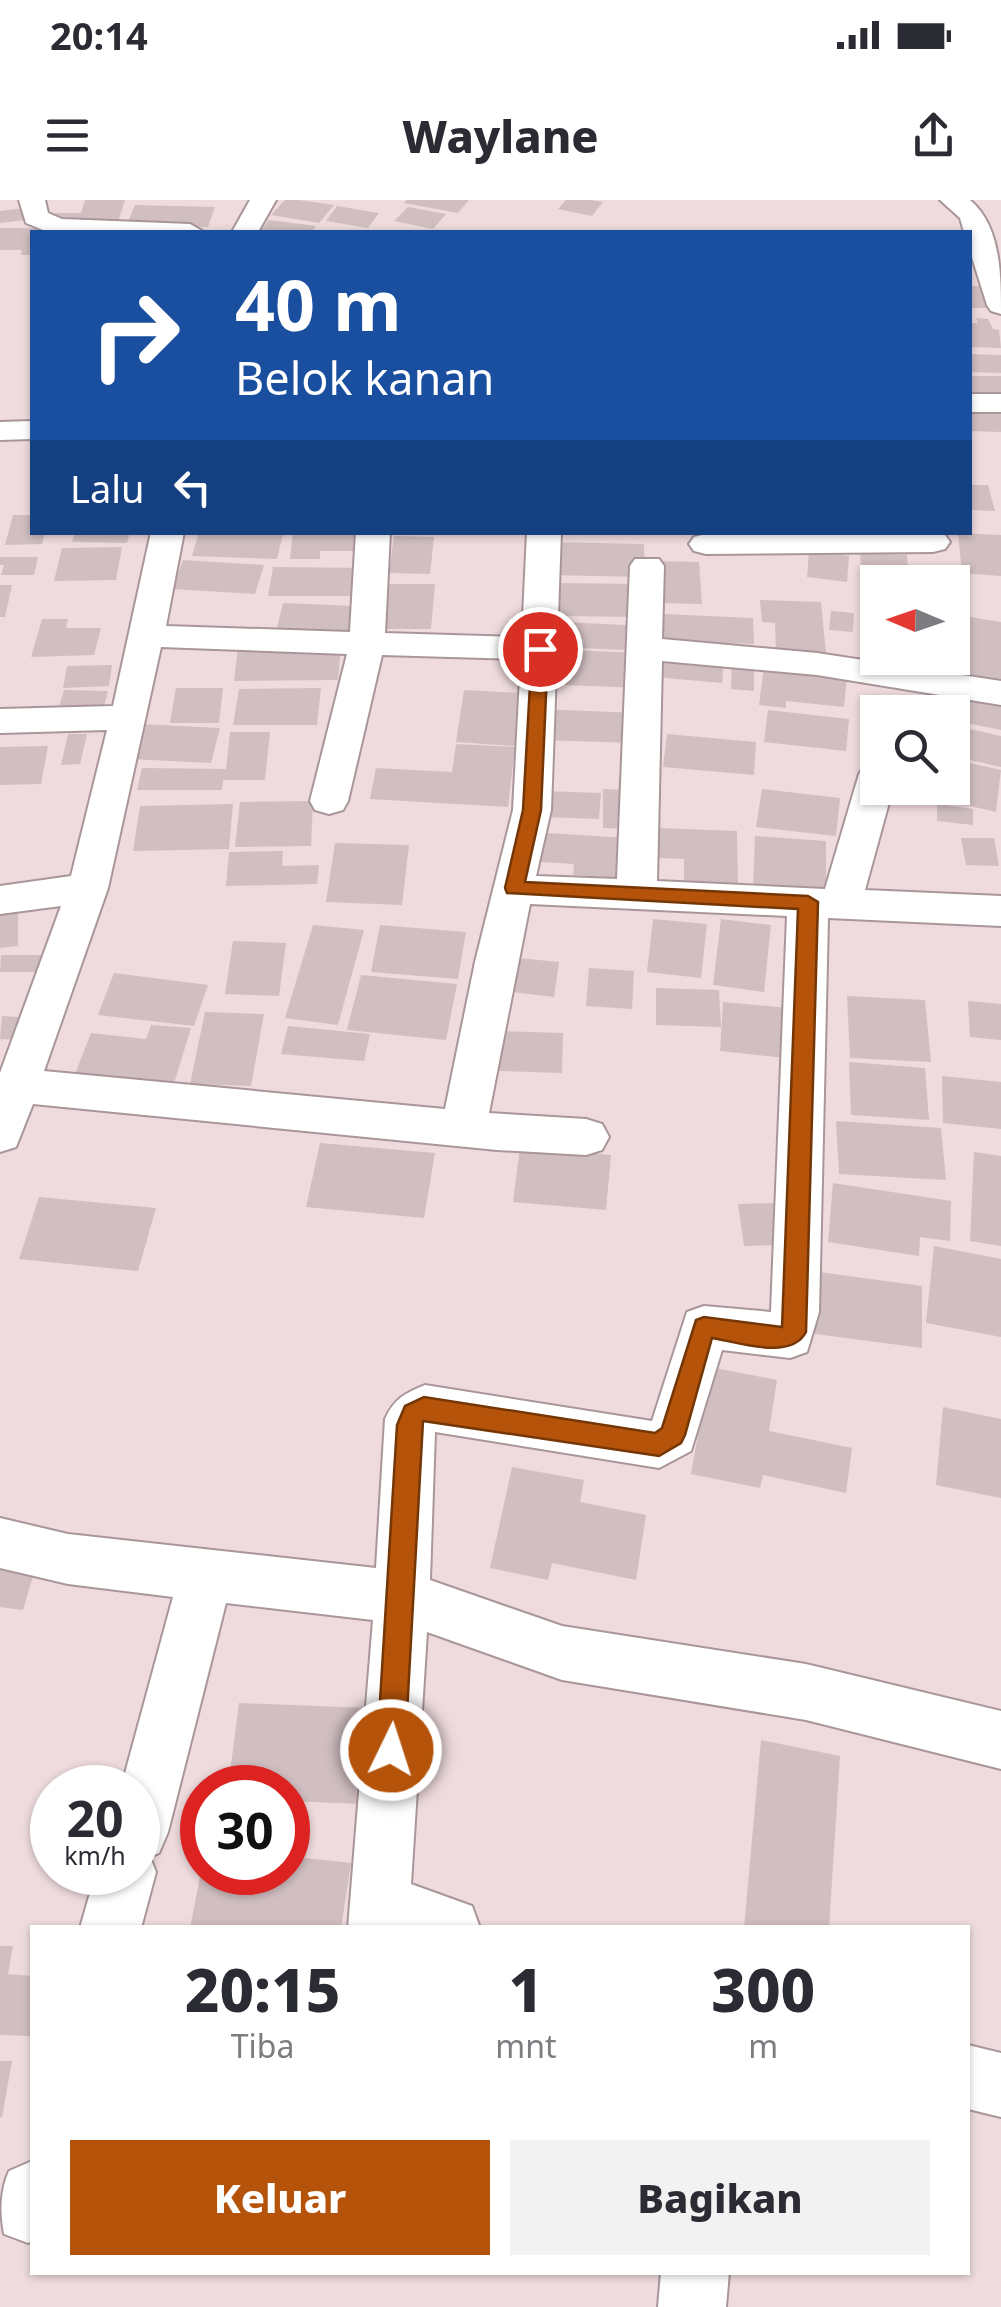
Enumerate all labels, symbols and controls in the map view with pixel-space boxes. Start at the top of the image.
text: 20:14 [50,9,148,61]
text: Waylane [402,105,599,166]
icon: menu [40,108,95,163]
icon: share [906,108,961,163]
text: 40 m [235,256,402,352]
icon: right [70,270,200,400]
text: Belok kanan [235,347,494,408]
icon: left [165,460,220,515]
text: Lalu [70,462,145,514]
north arrow [860,565,970,675]
map controls [860,565,970,805]
pin [498,607,583,692]
icon: arrive [513,622,568,677]
button: search [860,695,970,805]
position arrow [339,1698,443,1802]
speed limit sign: 30 [180,1765,310,1895]
text: 20 [66,1784,124,1852]
text: km/h [64,1838,126,1872]
text: 20:15 [185,1948,341,2030]
text: 1 [509,1948,543,2030]
text: 300 [711,1948,815,2030]
text: Tiba [231,2024,294,2067]
text: mnt [495,2024,557,2067]
text: m [748,2024,778,2067]
button: Keluar [70,2140,490,2255]
button: Bagikan [510,2140,930,2255]

